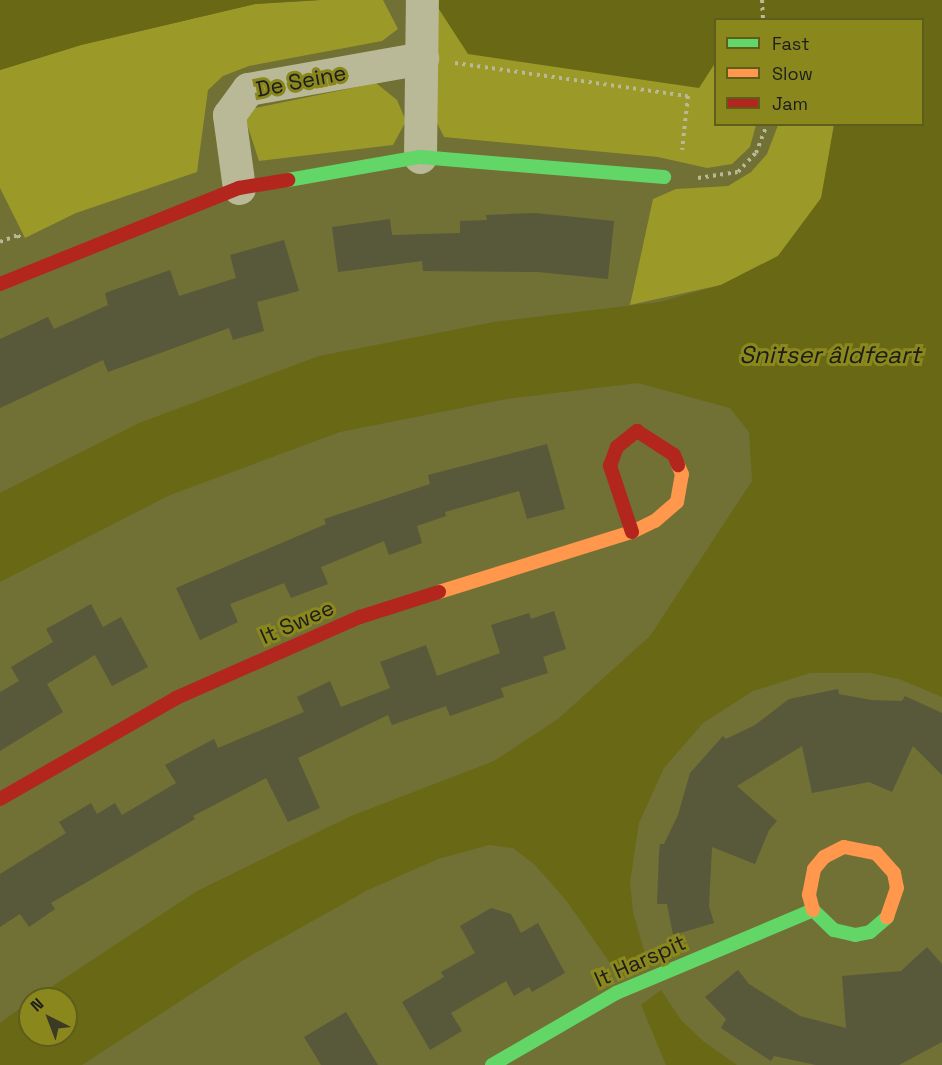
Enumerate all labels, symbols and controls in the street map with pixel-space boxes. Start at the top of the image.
legend [714,18,924,126]
text: Fast [772,32,809,55]
street label: De Seine [253,59,349,103]
text: Slow [772,62,813,85]
text: Jam [772,92,808,115]
water label: Snitser âldfeart [739,341,921,369]
street label: It Swee [256,594,338,650]
street label: It Harspit [590,929,690,993]
north arrow [18,987,78,1047]
text: N [26,993,48,1016]

